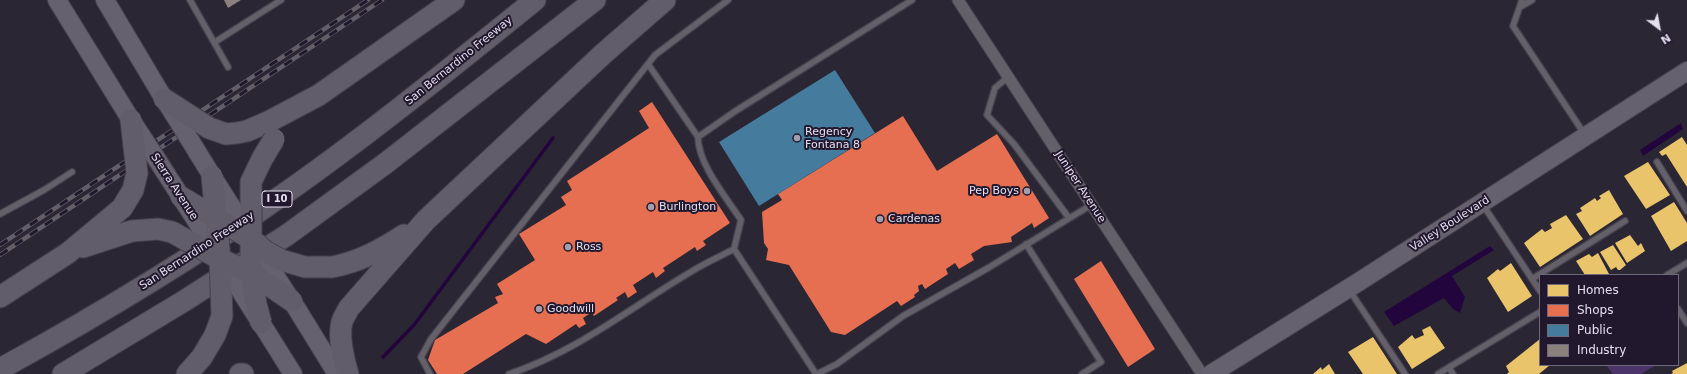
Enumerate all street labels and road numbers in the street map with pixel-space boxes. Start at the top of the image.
street label: San Bernardino Freeway [403,14,515,108]
street label: Juniper Avenue [1052,149,1108,225]
street label: Sierra Avenue [148,151,200,223]
road number: I 10 [262,191,292,207]
street label: Valley Boulevard [1408,193,1492,255]
street label: San Bernardino Freeway [137,209,257,293]

